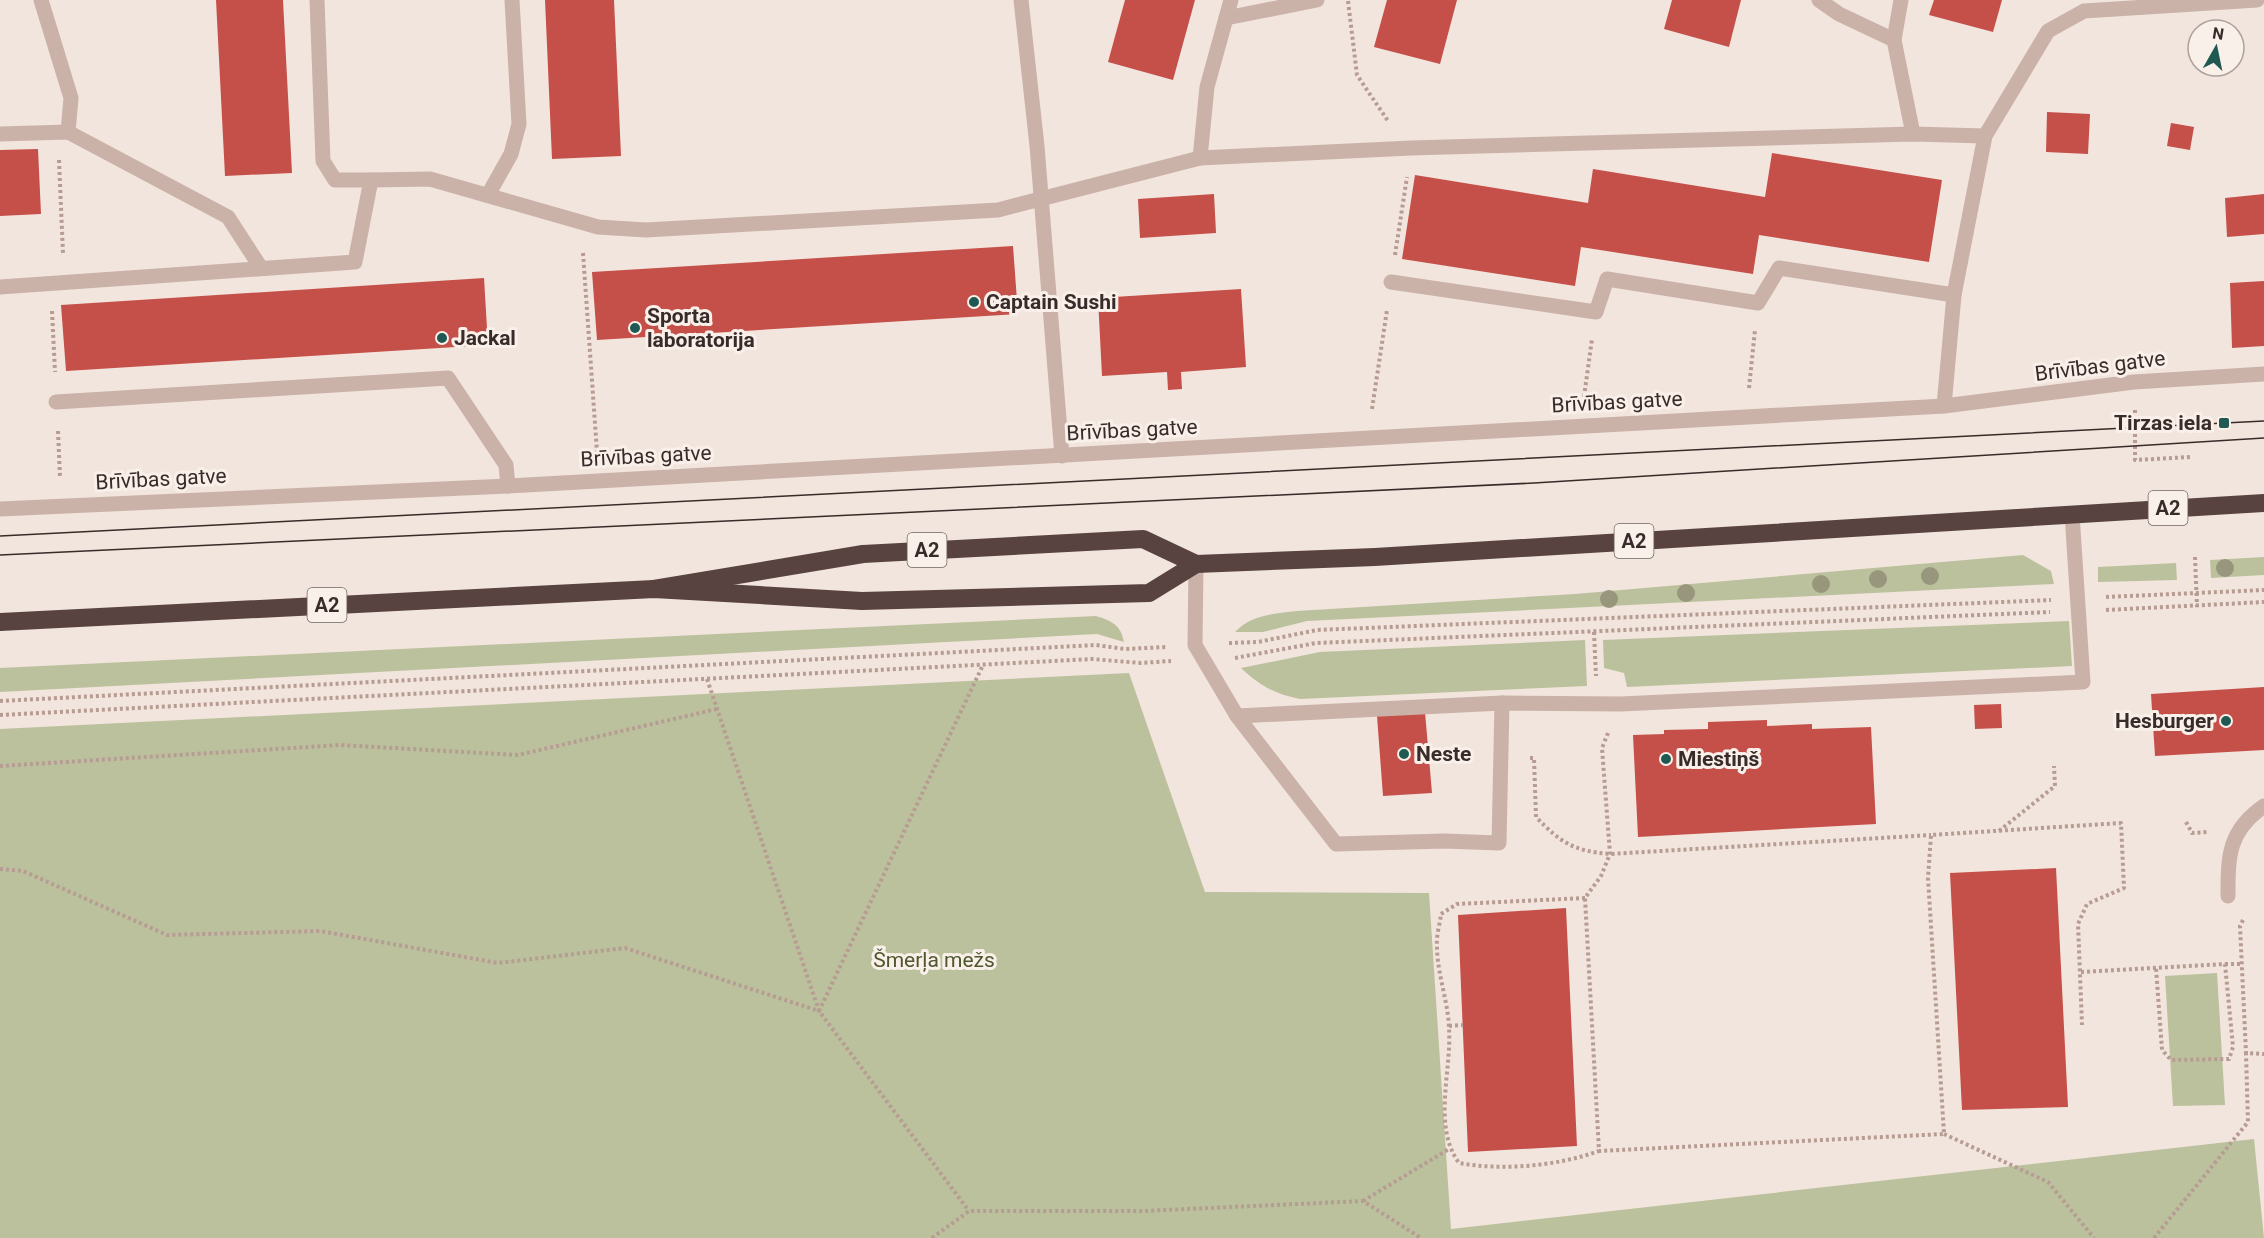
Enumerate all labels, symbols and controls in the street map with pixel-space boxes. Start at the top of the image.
north arrow [2186,18,2246,78]
text: N [2211,23,2225,44]
place label: Captain Sushi [986,290,1116,314]
marker: Captain Sushi [967,295,981,309]
place label: Sporta laboratorija [647,304,755,352]
marker: Sporta laboratorija [628,321,642,335]
place label: Jackal [454,326,516,350]
marker: Jackal [435,331,449,345]
street label: Brīvības gatve [2033,346,2167,386]
street label: Brīvības gatve [1551,387,1683,417]
place label: Tirzas iela [2114,411,2212,435]
street label: Brīvības gatve [1066,415,1198,445]
marker: Tirzas iela [2217,416,2231,430]
street label: Brīvības gatve [580,441,712,471]
street label: Brīvības gatve [95,464,227,494]
road number: A2 [2148,491,2188,525]
road number: A2 [1614,524,1654,558]
road number: A2 [908,533,946,567]
road number: A2 [308,588,346,622]
place label: Hesburger [2115,709,2214,733]
marker: Hesburger [2219,714,2233,728]
place label: Neste [1416,742,1471,766]
marker: Neste [1397,747,1411,761]
place label: Miestiņš [1678,747,1760,772]
marker: Miestiņš [1659,752,1673,766]
park label: Šmerļa mežs [873,948,995,972]

